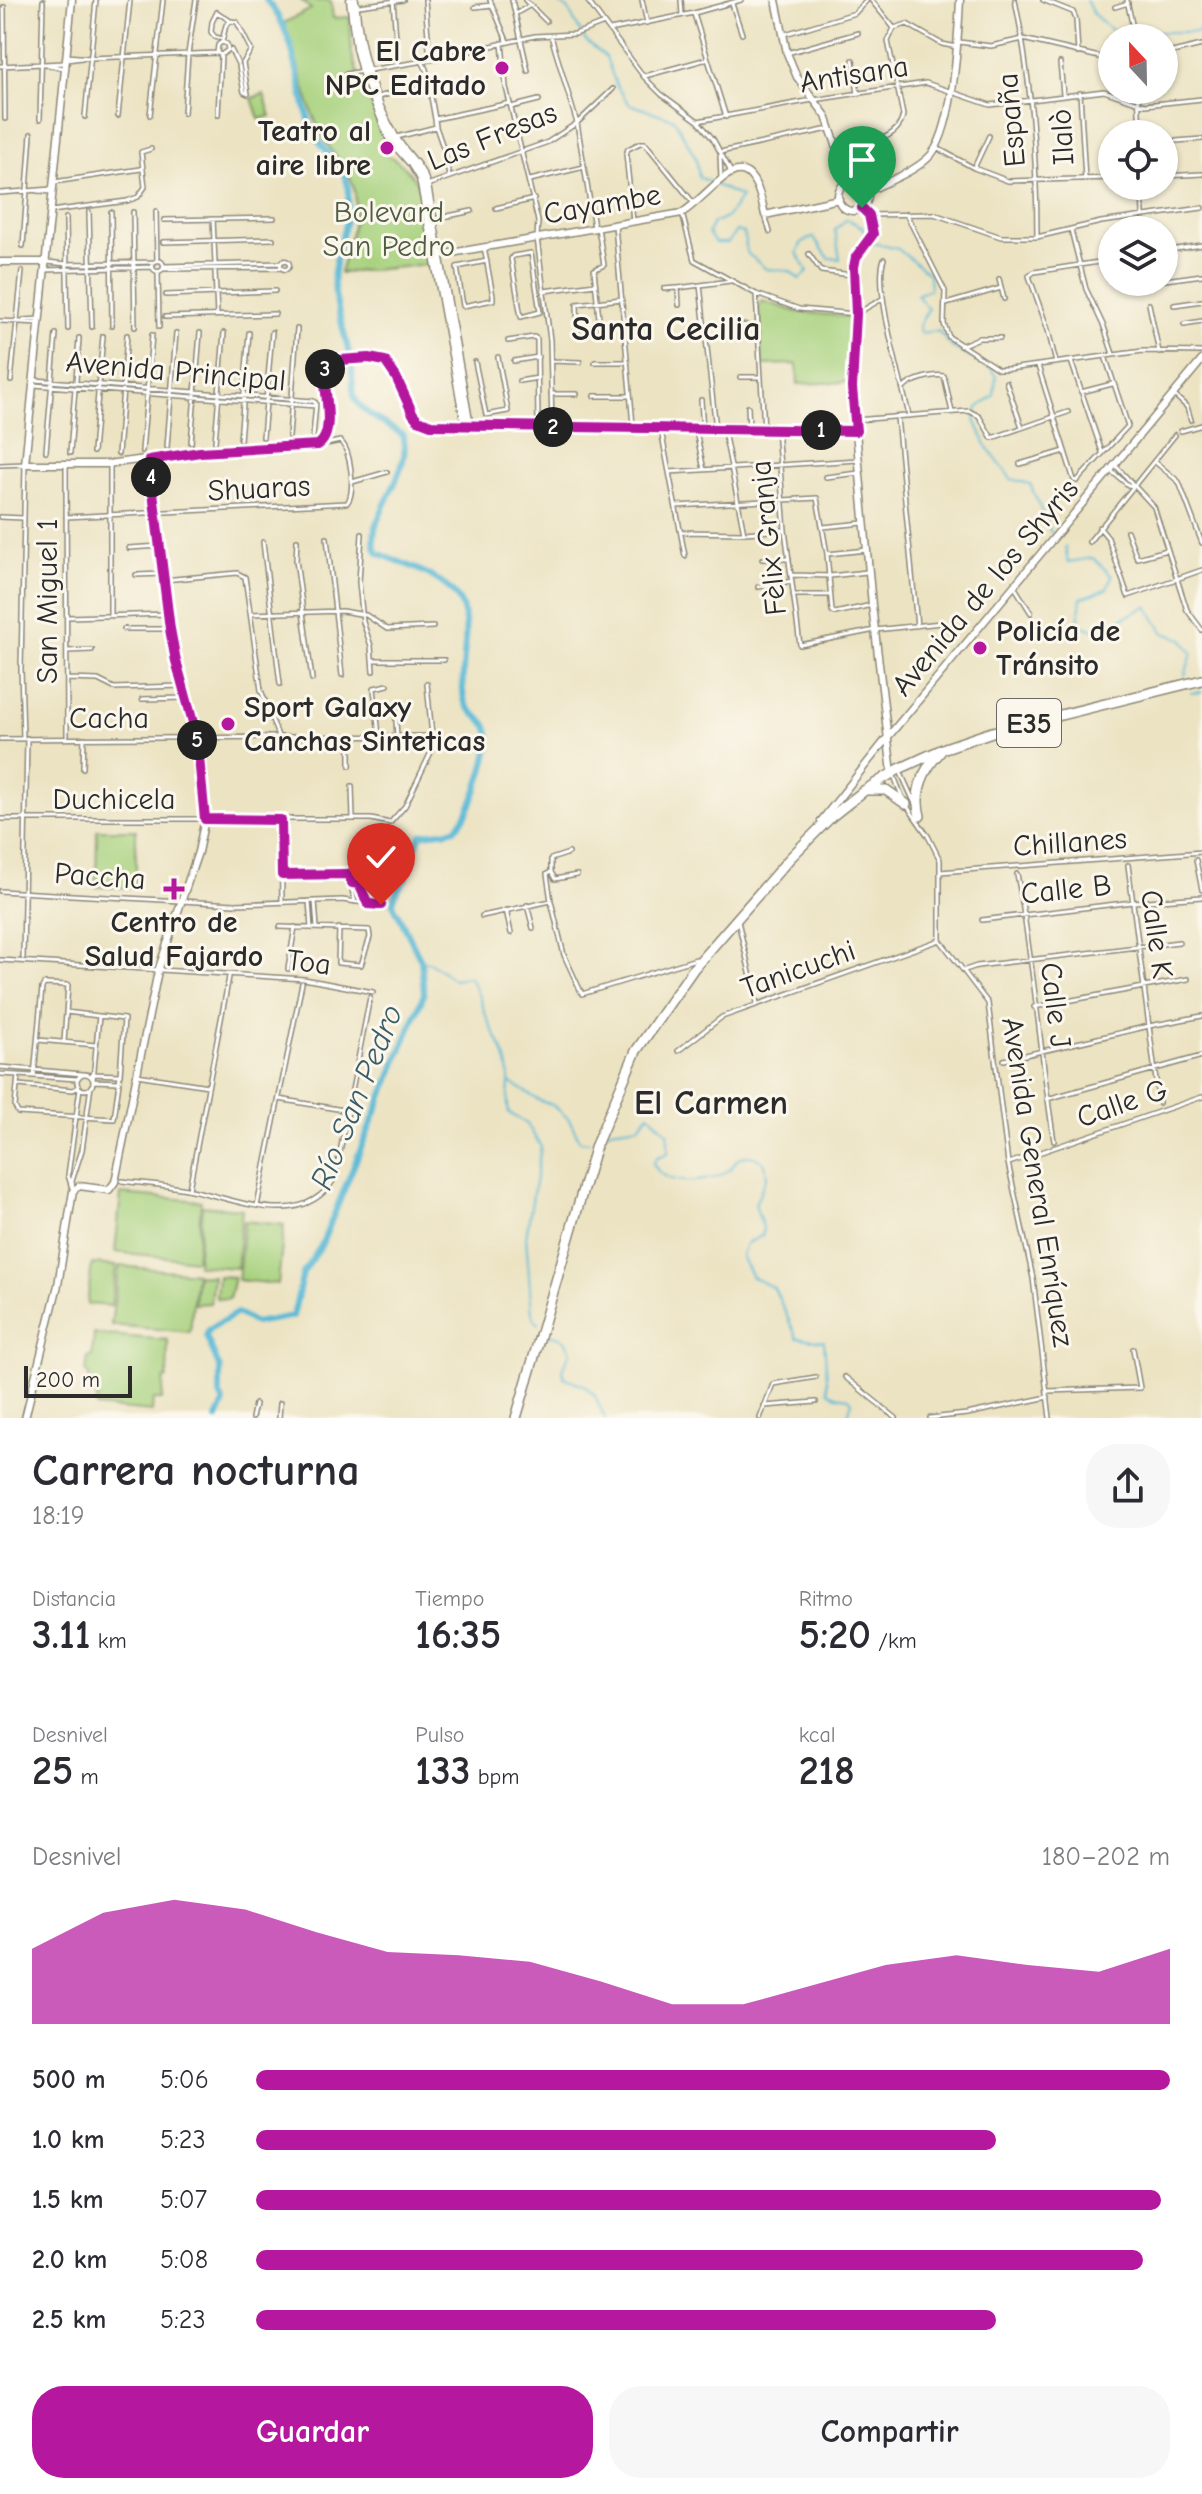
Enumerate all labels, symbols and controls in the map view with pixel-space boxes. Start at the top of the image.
north arrow [1098,24,1178,104]
map controls [1098,24,1178,296]
place label: El Cabre NPC Editado [325,34,486,103]
street label: Antisana [797,49,911,100]
marker: El Cabre NPC Editado [493,59,511,77]
street label: España [990,72,1033,168]
street label: Las Fresas [422,95,562,178]
street label: Ilalò [1044,108,1081,166]
place label: Teatro al aire libre [256,114,371,183]
button: locate [1098,120,1178,200]
pin [828,126,896,208]
icon: arrive [840,138,884,182]
marker: Teatro al aire libre [378,139,396,157]
street label: Cayambe [541,177,663,232]
park label: Bolevard San Pedro [323,195,455,264]
button: layers [1098,216,1178,296]
district label: Santa Cecilia [572,309,760,349]
street label: Avenida Principal [65,344,287,399]
pin: 3 [305,349,345,389]
text: 3 [320,356,330,382]
pin: 2 [533,407,573,447]
pin: 1 [801,410,841,450]
text: 2 [548,414,558,440]
text: 1 [817,417,825,443]
pin: 4 [131,457,171,497]
street label: Fèlix Granja [743,459,794,617]
text: 4 [146,464,156,490]
street label: Shuaras [207,468,311,509]
street label: Avenida de los Shyris [885,472,1086,703]
street label: San Miguel 1 [30,518,65,684]
place label: Policía de Tránsito [996,614,1120,683]
marker: Policía de Tránsito [971,639,989,657]
place label: Sport Galaxy Canchas Sinteticas [244,690,485,759]
road number: E35 [997,699,1061,747]
street label: Cacha [69,701,149,736]
marker: Sport Galaxy Canchas Sinteticas [219,715,237,733]
pin: 5 [177,720,217,760]
text: 5 [191,727,203,753]
street label: Duchicela [52,782,176,817]
street label: Chillanes [1012,821,1128,864]
pin [347,823,415,905]
icon: check [359,835,403,879]
street label: Paccha [53,856,147,897]
street label: Calle B [1019,867,1113,912]
marker: Centro de Salud Fajardo [163,878,185,900]
street label: Calle K [1133,888,1180,981]
place label: Centro de Salud Fajardo [85,905,263,974]
street label: Tanicuchi [736,933,860,1006]
street label: Toa [285,942,333,983]
street label: Calle J [1033,960,1078,1050]
water label: Río San Pedro [303,999,410,1195]
street label: Avenida General Enríquez [994,1015,1081,1349]
street label: Calle G [1072,1072,1172,1135]
district label: El Carmen [634,1083,788,1123]
scale bar [24,1362,132,1398]
text: 200 m [36,1367,100,1393]
button: share [1086,1444,1170,1528]
text: Carrera nocturna [32,1445,360,1496]
text: 18:19 [32,1501,85,1531]
text: Distancia [32,1586,116,1612]
text: Tiempo [415,1586,484,1612]
text: Ritmo [799,1586,853,1612]
text: 3.11 [32,1612,90,1658]
text: 16:35 [415,1612,501,1658]
text: 5:20 [799,1612,871,1658]
text: km [90,1628,127,1654]
text: /km [871,1628,917,1654]
text: Desnivel [32,1722,108,1748]
text: Pulso [415,1722,464,1748]
text: kcal [799,1722,836,1748]
text: 25 [32,1748,73,1794]
text: 133 [415,1748,471,1794]
text: 218 [799,1748,855,1794]
text: m [73,1764,99,1790]
text: bpm [471,1764,520,1790]
text: Desnivel [32,1842,122,1872]
text: 180–202 m [1042,1842,1170,1872]
text: 500 m [32,2065,106,2095]
text: 5:06 [160,2065,209,2095]
text: 1.0 km [32,2125,104,2155]
text: 5:23 [160,2125,206,2155]
text: 1.5 km [32,2185,103,2215]
text: 5:07 [160,2185,207,2215]
text: 2.0 km [32,2245,107,2275]
text: 5:08 [160,2245,208,2275]
text: 2.5 km [32,2305,106,2335]
text: 5:23 [160,2305,206,2335]
button: Guardar [32,2386,593,2478]
button: Compartir [609,2386,1170,2478]

